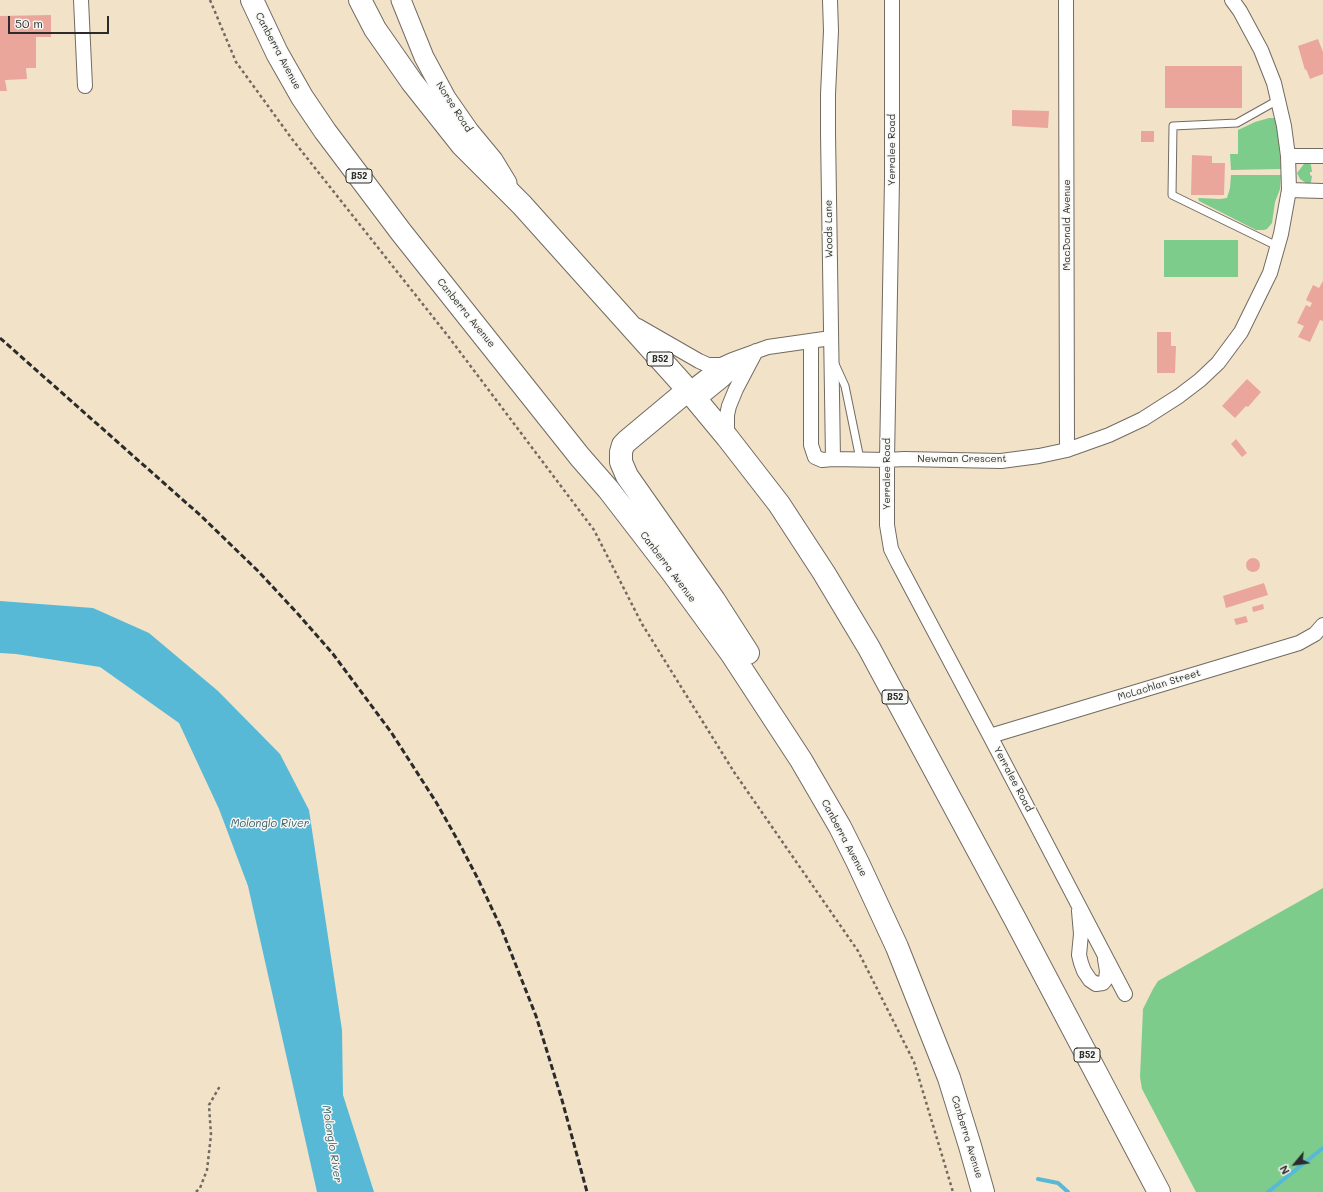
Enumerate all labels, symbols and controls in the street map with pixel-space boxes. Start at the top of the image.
scale bar [10,8,111,34]
street label: Canberra Avenue [253,10,303,92]
text: 50 m [15,15,43,31]
street label: Norse Road [433,80,475,134]
street label: Yerralee Road [886,114,898,186]
road number: B52 [346,169,372,183]
street label: MacDonald Avenue [1061,179,1073,271]
street label: Woods Lane [822,200,836,258]
street label: Canberra Avenue [434,276,498,350]
road number: B52 [647,352,673,366]
street label: Yerralee Road [881,438,893,510]
street label: Newman Crescent [917,453,1007,465]
street label: Canberra Avenue [637,529,699,605]
street label: McLachlan Street [1116,667,1202,703]
road number: B52 [882,690,908,704]
street label: Yerralee Road [991,744,1035,814]
street label: Canberra Avenue [819,797,869,879]
water label: Molonglo River [231,817,309,831]
road number: B52 [1074,1048,1100,1062]
street label: Canberra Avenue [949,1094,985,1180]
water label: Molonglo River [319,1104,345,1184]
north arrow [1275,1144,1315,1184]
text: N [1275,1163,1293,1177]

